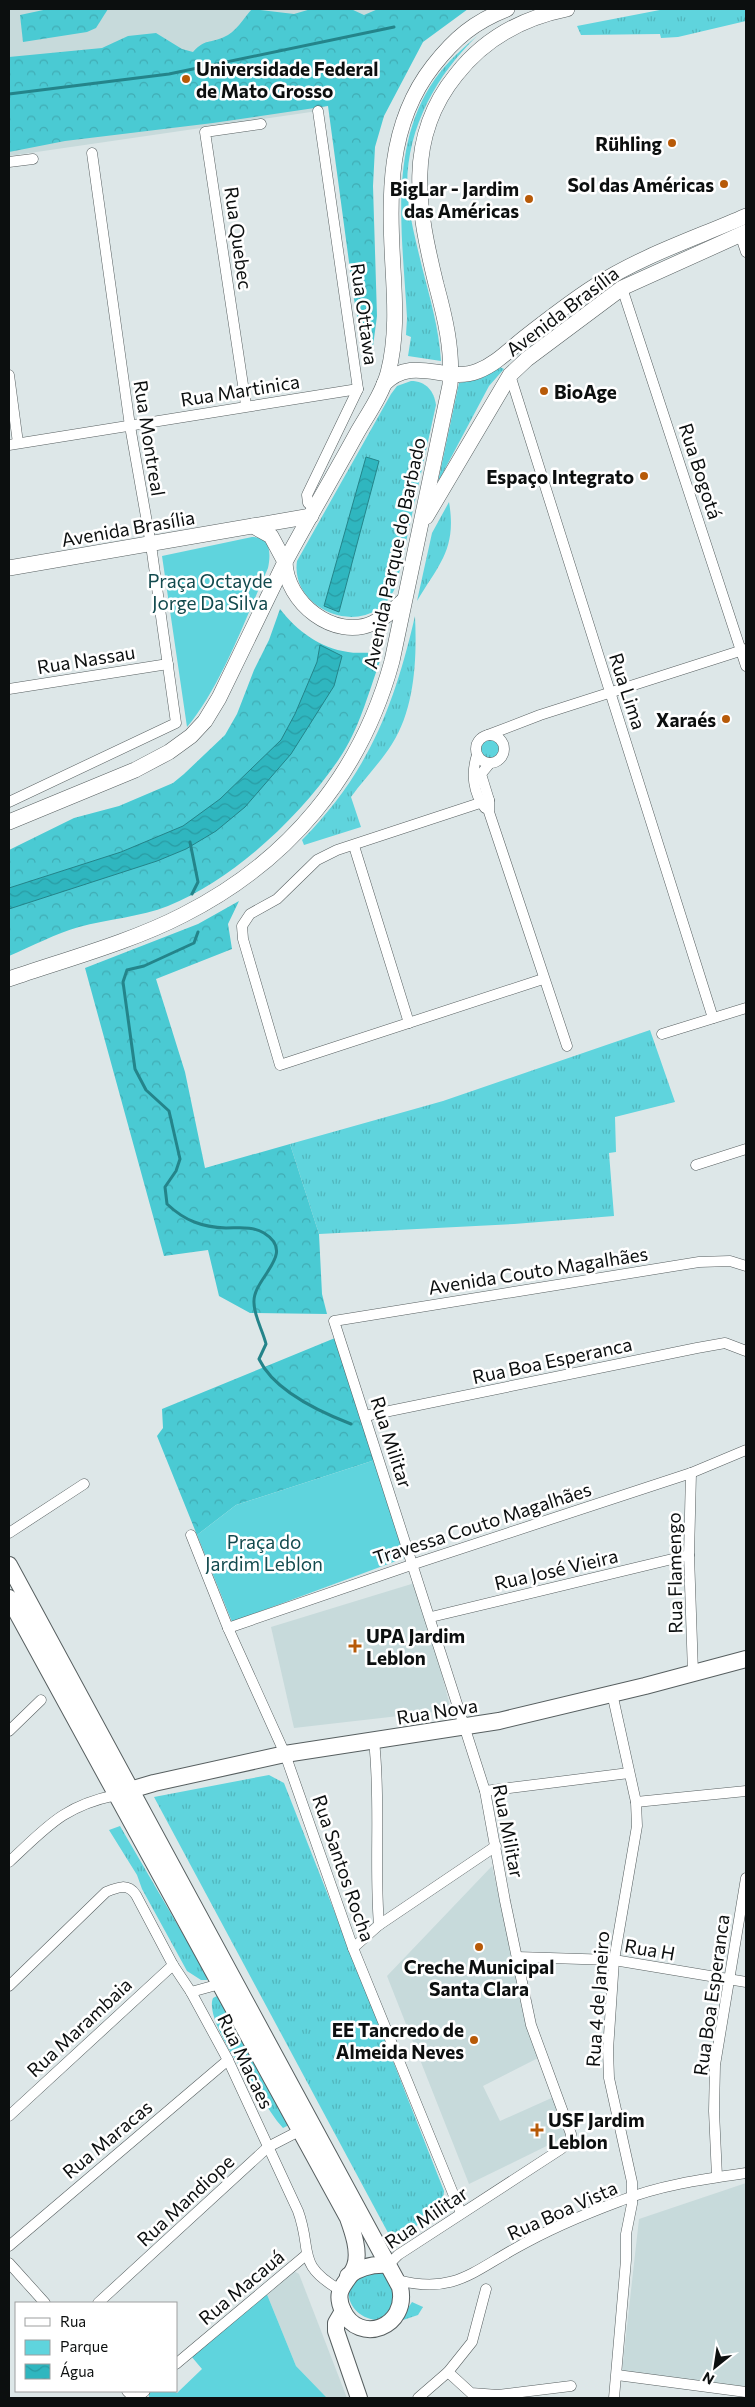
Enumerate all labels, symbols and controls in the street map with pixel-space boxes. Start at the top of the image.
place label: Universidade Federal de Mato Grosso [196,57,378,102]
marker: Universidade Federal de Mato Grosso [180,73,192,85]
place label: Rühling [595,132,663,155]
marker: Rühling [666,137,678,149]
place label: Sol das Américas [567,173,714,196]
place label: BigLar - Jardim das Américas [390,177,519,222]
marker: Sol das Américas [718,178,730,190]
street label: Rua Quebec [220,185,258,291]
marker: BigLar - Jardim das Américas [523,193,535,205]
street label: Avenida Brasília [501,261,623,361]
street label: Rua Ottawa [346,262,384,366]
street label: Rua Martinica [179,369,301,411]
street label: Rua Montreal [129,378,171,498]
place label: BioAge [554,380,617,403]
marker: BioAge [538,385,550,397]
street label: Rua Bogotá [675,420,727,522]
street label: Avenida Parque do Barbado [358,435,430,671]
place label: Espaço Integrato [486,465,634,488]
marker: Espaço Integrato [638,470,650,482]
street label: Avenida Brasília [60,505,196,551]
park label: Praça Octayde Jorge Da Silva [147,569,273,614]
street label: Rua Nassau [35,640,137,678]
street label: Rua Lima [605,650,651,732]
place label: Xaraés [656,708,716,731]
marker: Xaraés [720,713,732,725]
street label: Avenida Couto Magalhães [427,1241,649,1299]
street label: Rua Boa Esperanca [470,1332,634,1388]
street label: Rua Militar [366,1393,418,1491]
street label: Travessa Couto Magalhães [370,1477,594,1569]
street label: Rua Flamengo [661,1512,687,1634]
park label: Praça do Jardim Leblon [205,1530,323,1575]
street label: Rua José Vieira [492,1544,620,1594]
place label: UPA Jardim Leblon [366,1624,465,1669]
marker: UPA Jardim Leblon [348,1639,362,1653]
street label: Rua Nova [395,1693,479,1729]
street label: Rua Militar [489,1782,529,1880]
street label: Rua Santos Rocha [308,1792,380,1944]
street label: Rua Boa Esperanca [688,1913,734,2077]
street label: Rua 4 de Janeiro [581,1930,613,2068]
street label: Rua H [623,1933,677,1965]
marker: Creche Municipal Santa Clara [473,1941,485,1953]
place label: Creche Municipal Santa Clara [404,1955,554,2000]
street label: Rua Marambaia [22,1973,136,2081]
street label: Rua Macaes [213,2010,279,2112]
place label: EE Tancredo de Almeida Neves [332,2018,464,2063]
marker: EE Tancredo de Almeida Neves [468,2034,480,2046]
street label: Rua Maracas [57,2095,157,2183]
place label: USF Jardim Leblon [548,2108,645,2153]
marker: USF Jardim Leblon [530,2123,544,2137]
street label: Rua Mandiope [132,2149,238,2251]
street label: Rua Boa Vista [503,2175,621,2245]
street label: Rua Militar [380,2181,472,2253]
street label: Rua Macauá [194,2245,288,2329]
legend [15,2302,178,2392]
text: Rua [60,2312,86,2330]
text: Parque [60,2337,108,2355]
north arrow [690,2342,740,2392]
text: Água [60,2361,94,2380]
text: N [699,2369,717,2389]

